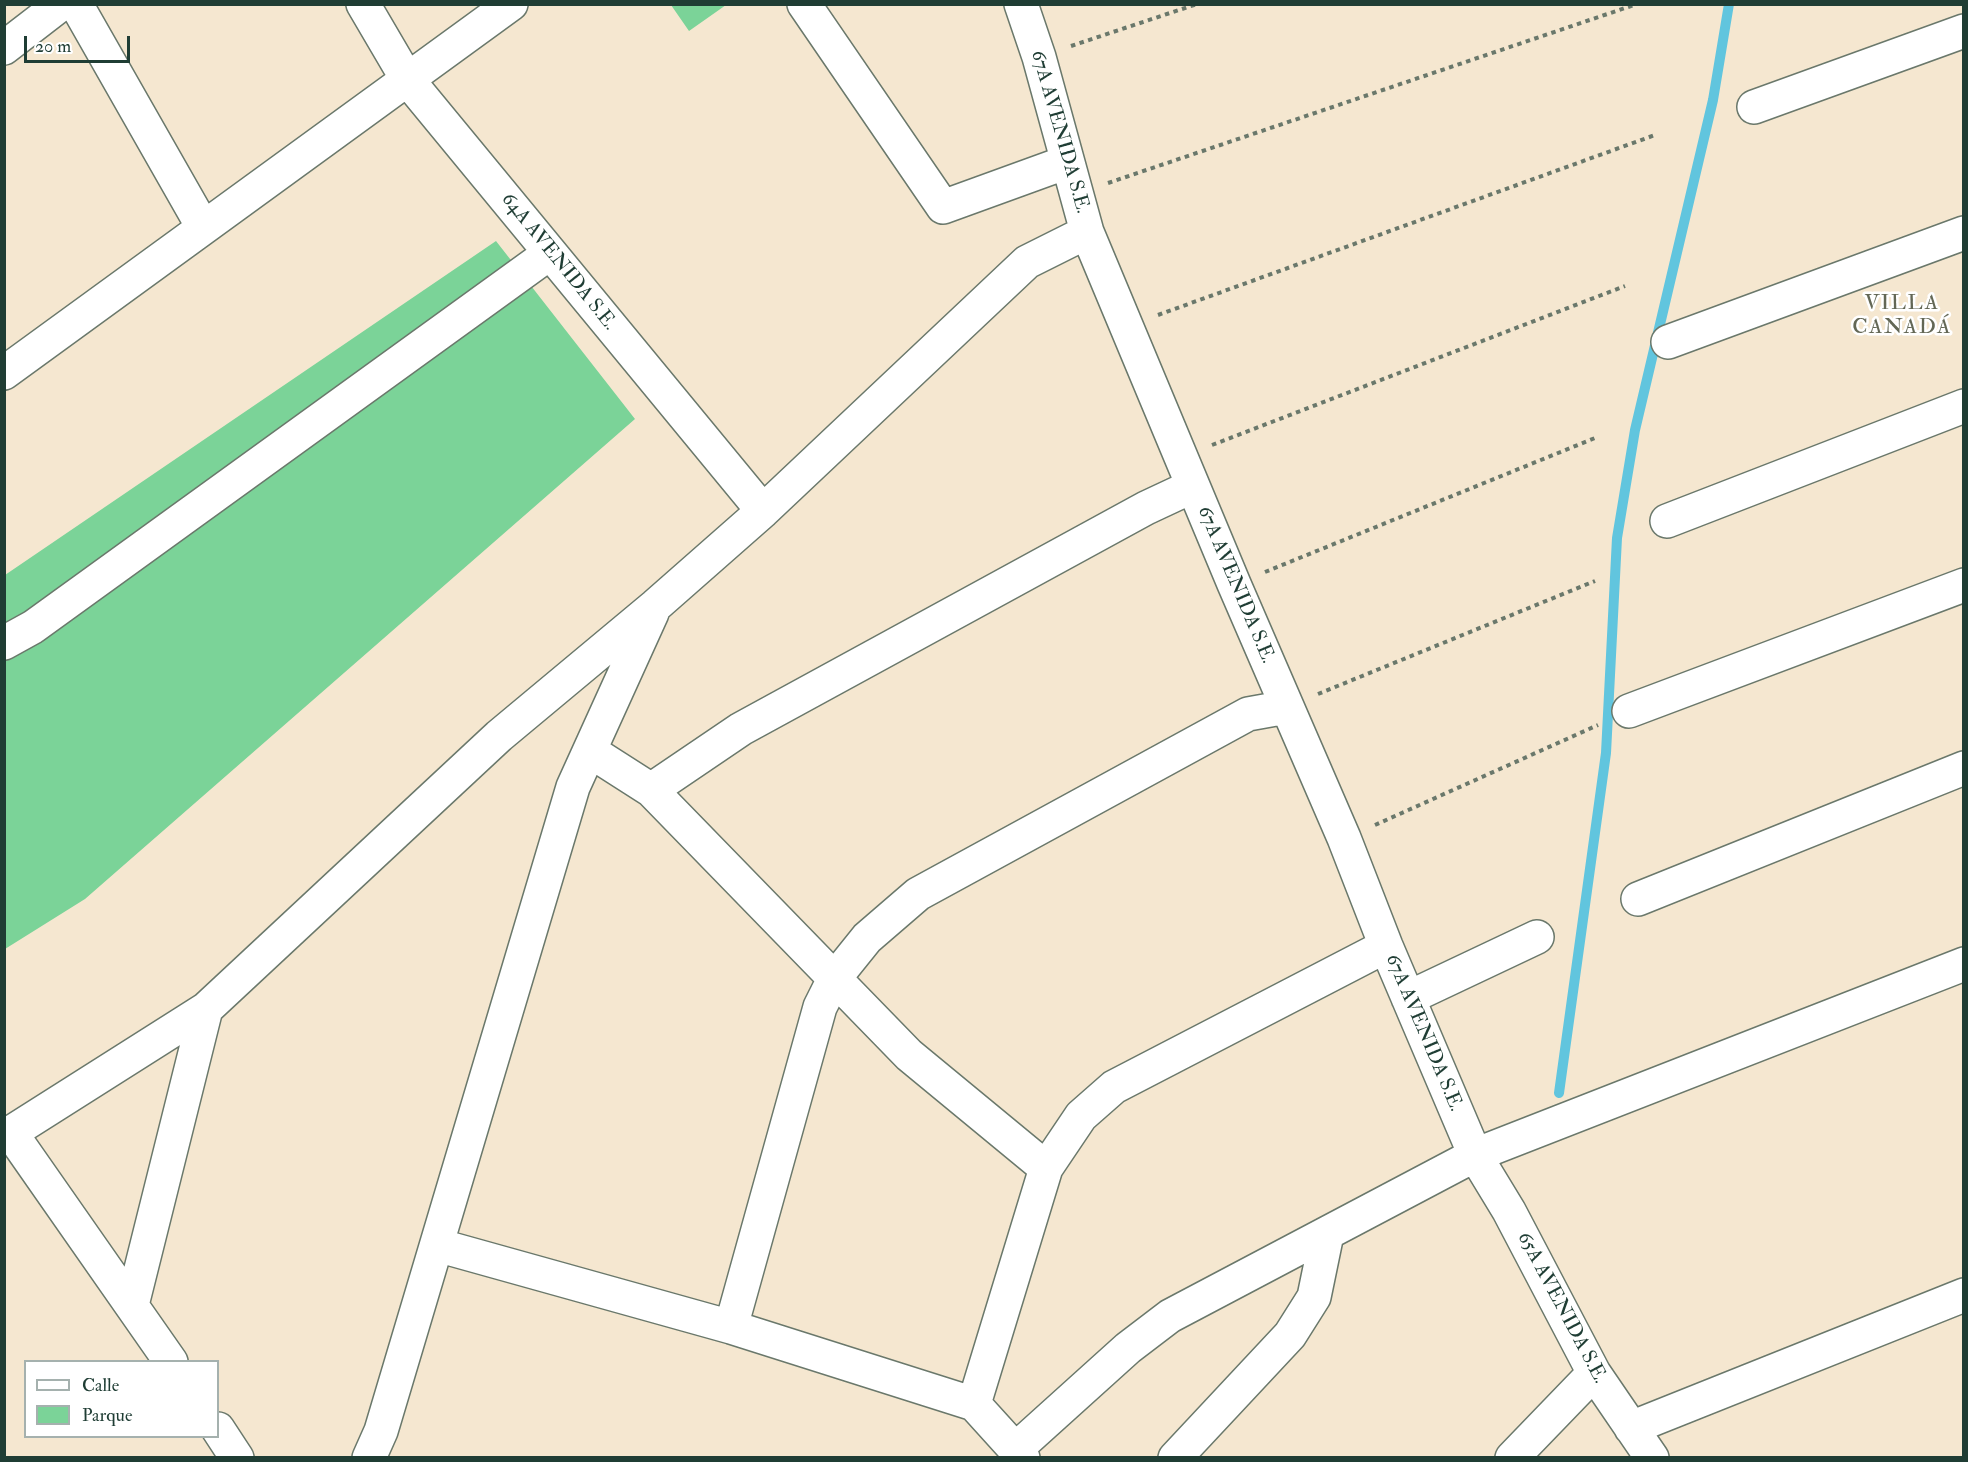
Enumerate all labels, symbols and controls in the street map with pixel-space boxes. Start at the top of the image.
scale bar [27,24,134,62]
text: 20 m [35,35,71,58]
street label: 67A AVENIDA S.E. [1024,48,1094,216]
street label: 64A AVENIDA S.E. [495,188,621,336]
district label: VILLA CANADÁ [1852,291,1952,341]
street label: 67A AVENIDA S.E. [1191,503,1279,667]
street label: 67A AVENIDA S.E. [1379,951,1467,1115]
street label: 65A AVENIDA S.E. [1511,1228,1611,1388]
legend [24,1360,219,1438]
text: Calle [82,1374,119,1397]
text: Parque [82,1404,132,1427]

